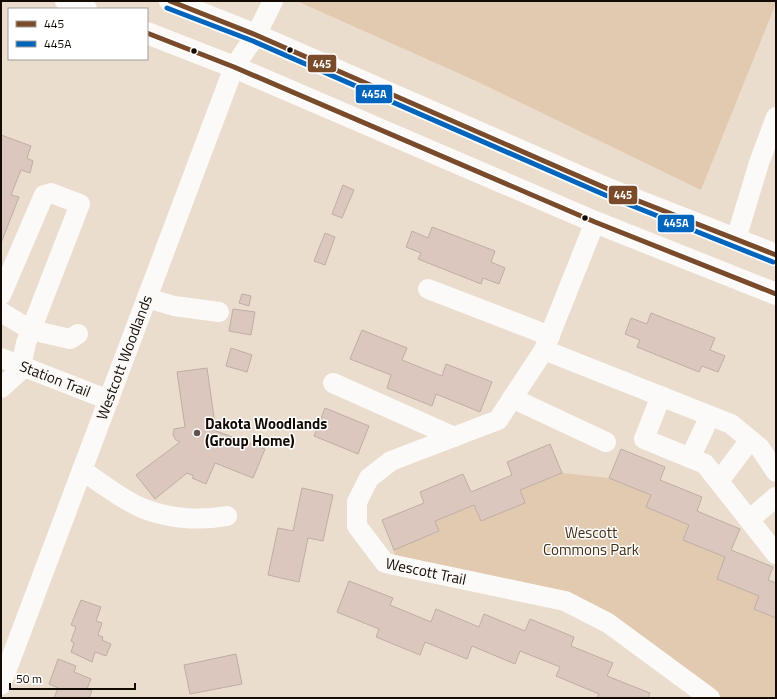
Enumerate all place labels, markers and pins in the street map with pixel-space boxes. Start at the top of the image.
unlabelled marker [285,45,295,55]
unlabelled marker [189,46,199,56]
unlabelled marker [580,213,590,223]
place label: Dakota Woodlands (Group Home) [205,412,327,452]
marker: Dakota Woodlands (Group Home) [192,428,202,438]

